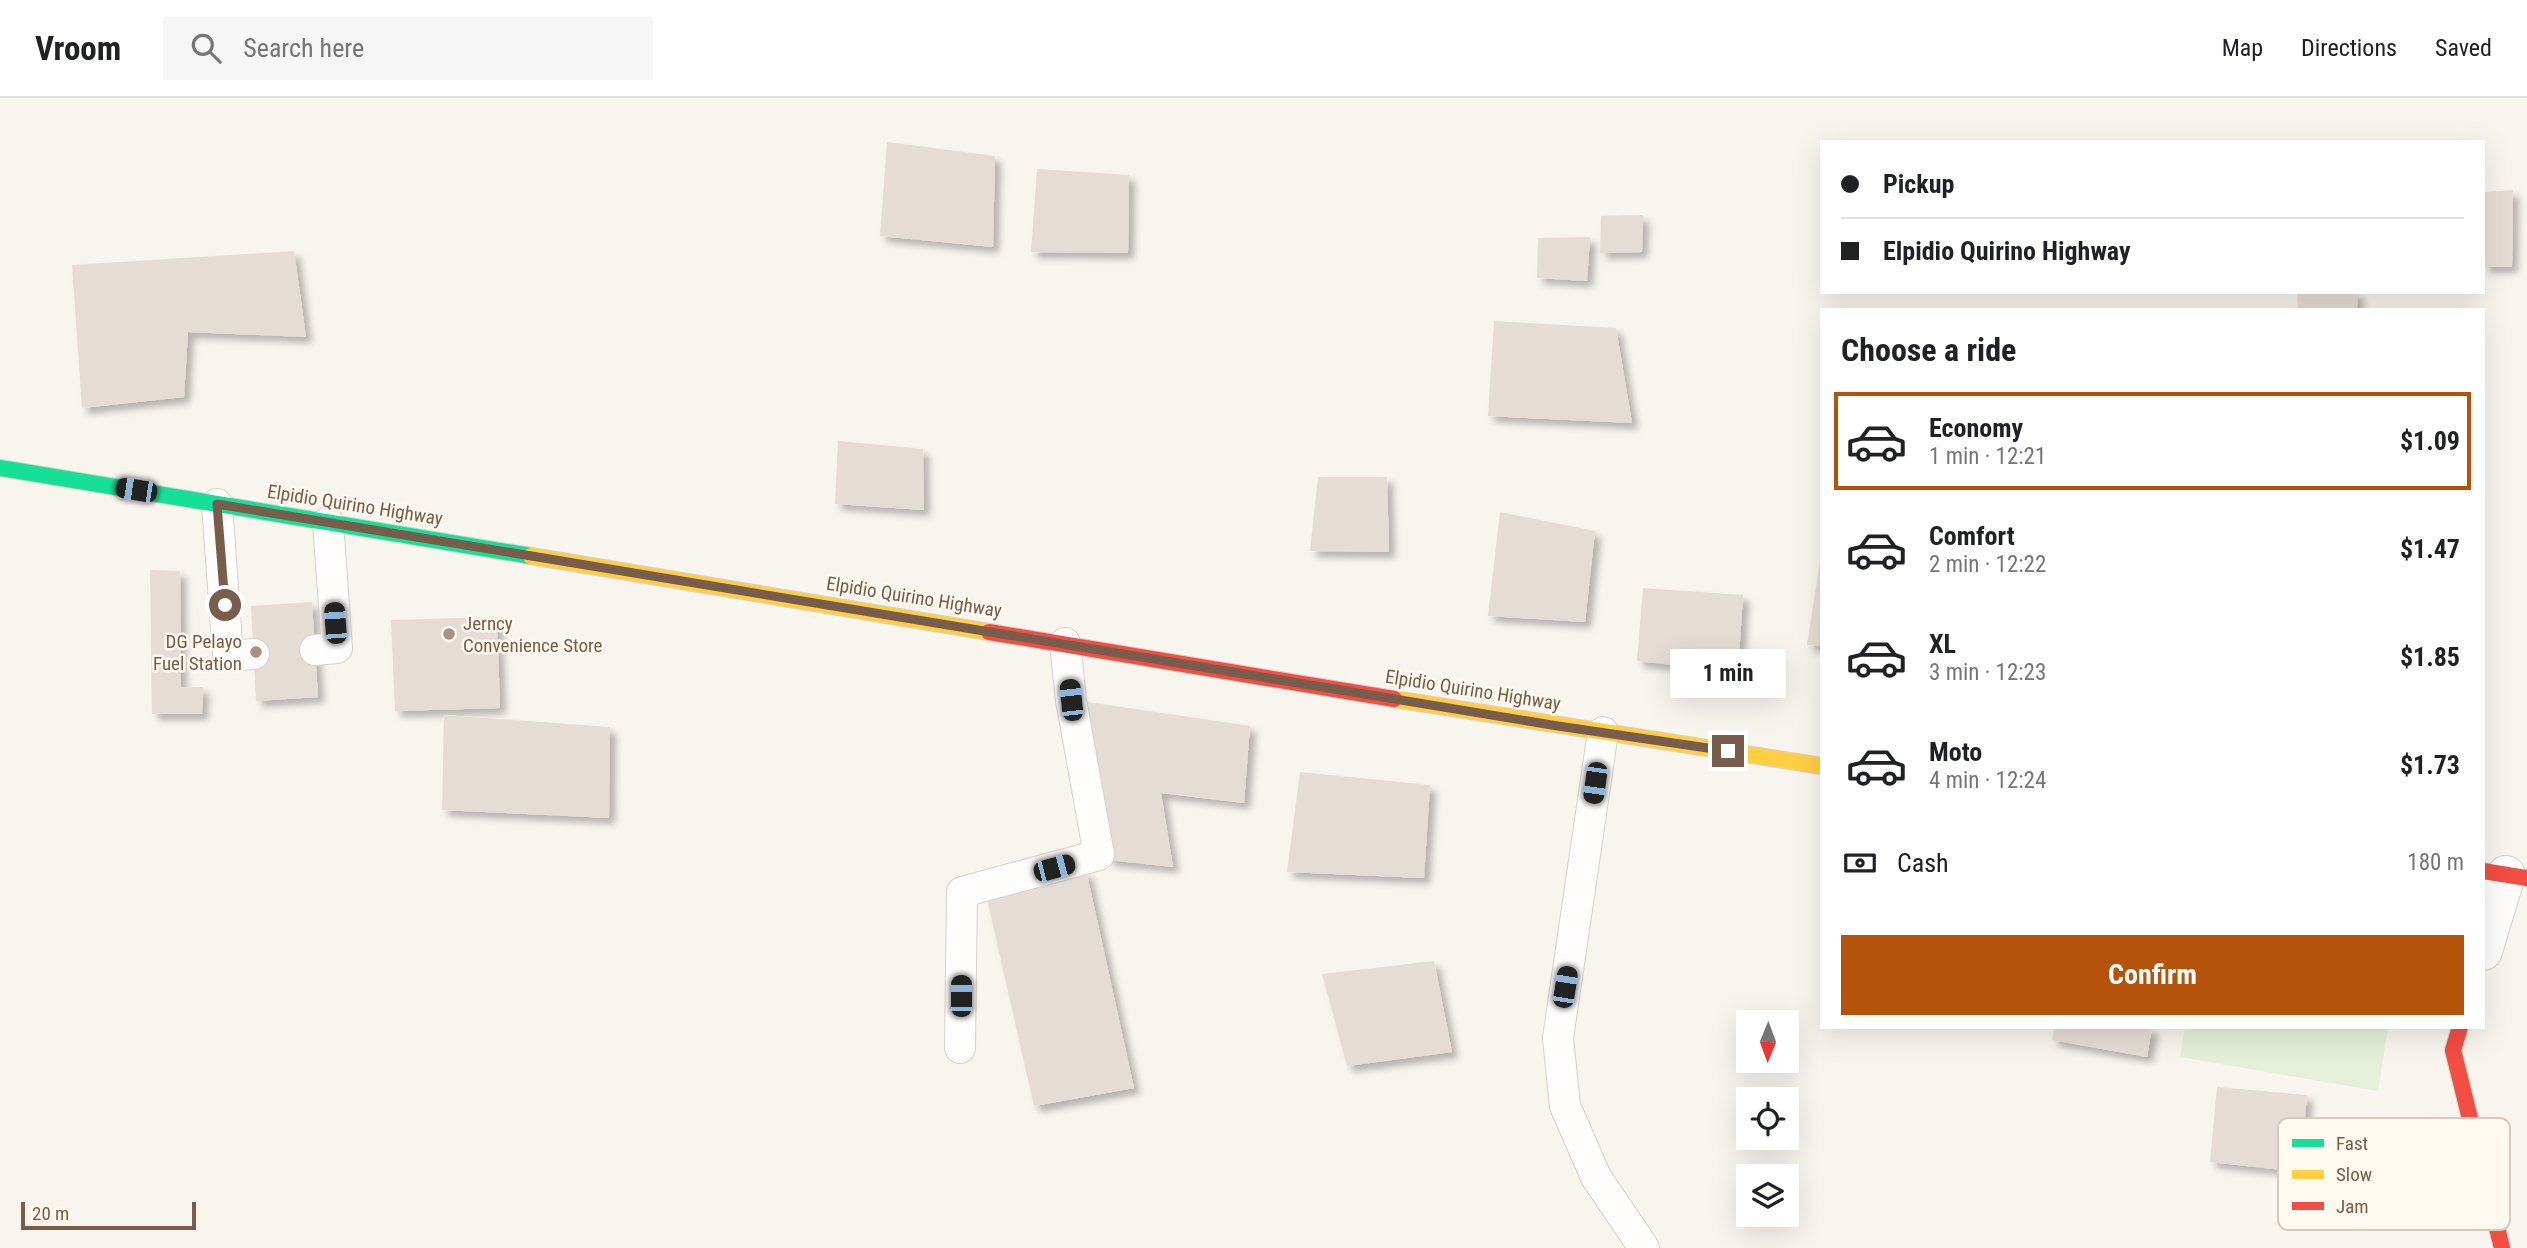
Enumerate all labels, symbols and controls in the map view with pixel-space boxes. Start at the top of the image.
search box [163,17,653,80]
text: Vroom [35,29,121,68]
icon: search [187,29,225,67]
text: Search here [243,33,364,63]
text: Map [2222,34,2263,62]
text: Directions [2301,34,2397,62]
text: Saved [2435,34,2492,62]
text: Pickup [1883,169,1954,199]
text: Elpidio Quirino Highway [1883,236,2131,266]
text: Choose a ride [1841,331,2016,369]
icon: car [1845,410,1908,473]
text: Economy [1929,413,2023,443]
text: $1.09 [2400,426,2460,456]
text: 1 min · 12:21 [1929,443,2046,470]
car [114,476,159,504]
street label: Elpidio Quirino Highway [266,480,444,530]
icon: car [1845,518,1908,581]
text: Comfort [1929,521,2015,551]
text: $1.47 [2400,534,2460,564]
text: 2 min · 12:22 [1929,551,2046,578]
street label: Elpidio Quirino Highway [825,572,1003,622]
route start [209,589,241,621]
car [324,601,347,645]
place label: Jerncy Convenience Store [463,612,603,657]
marker: Jerncy Convenience Store [441,626,457,642]
icon: car [1845,626,1908,689]
text: XL [1929,629,1956,659]
place label: DG Pelayo Fuel Station [153,630,242,675]
text: $1.85 [2400,642,2460,672]
marker: DG Pelayo Fuel Station [248,644,264,660]
callout: 1 min [1670,650,1786,698]
text: 3 min · 12:23 [1929,659,2046,686]
text: 1 min [1702,660,1754,687]
street label: Elpidio Quirino Highway [1384,665,1562,715]
car [1059,678,1084,722]
icon: car [1845,734,1908,797]
route end [1712,735,1744,767]
text: Moto [1929,737,1982,767]
text: $1.73 [2400,750,2460,780]
car [1582,761,1609,805]
text: 4 min · 12:24 [1929,767,2046,794]
icon: cash [1841,844,1879,882]
text: Cash [1897,848,1949,878]
text: 180 m [2407,849,2464,876]
car [1031,852,1078,884]
button: Confirm [1841,935,2464,1015]
car [1552,965,1579,1009]
car [951,975,972,1017]
north arrow [1736,1010,1799,1073]
map controls [1736,1010,1799,1227]
button: locate [1736,1087,1799,1150]
legend [2278,1118,2510,1230]
text: Fast [2336,1132,2368,1155]
text: Slow [2336,1163,2372,1186]
button: layers [1736,1164,1799,1227]
text: Jam [2336,1195,2369,1218]
scale bar [21,1199,196,1231]
text: 20 m [32,1202,69,1225]

